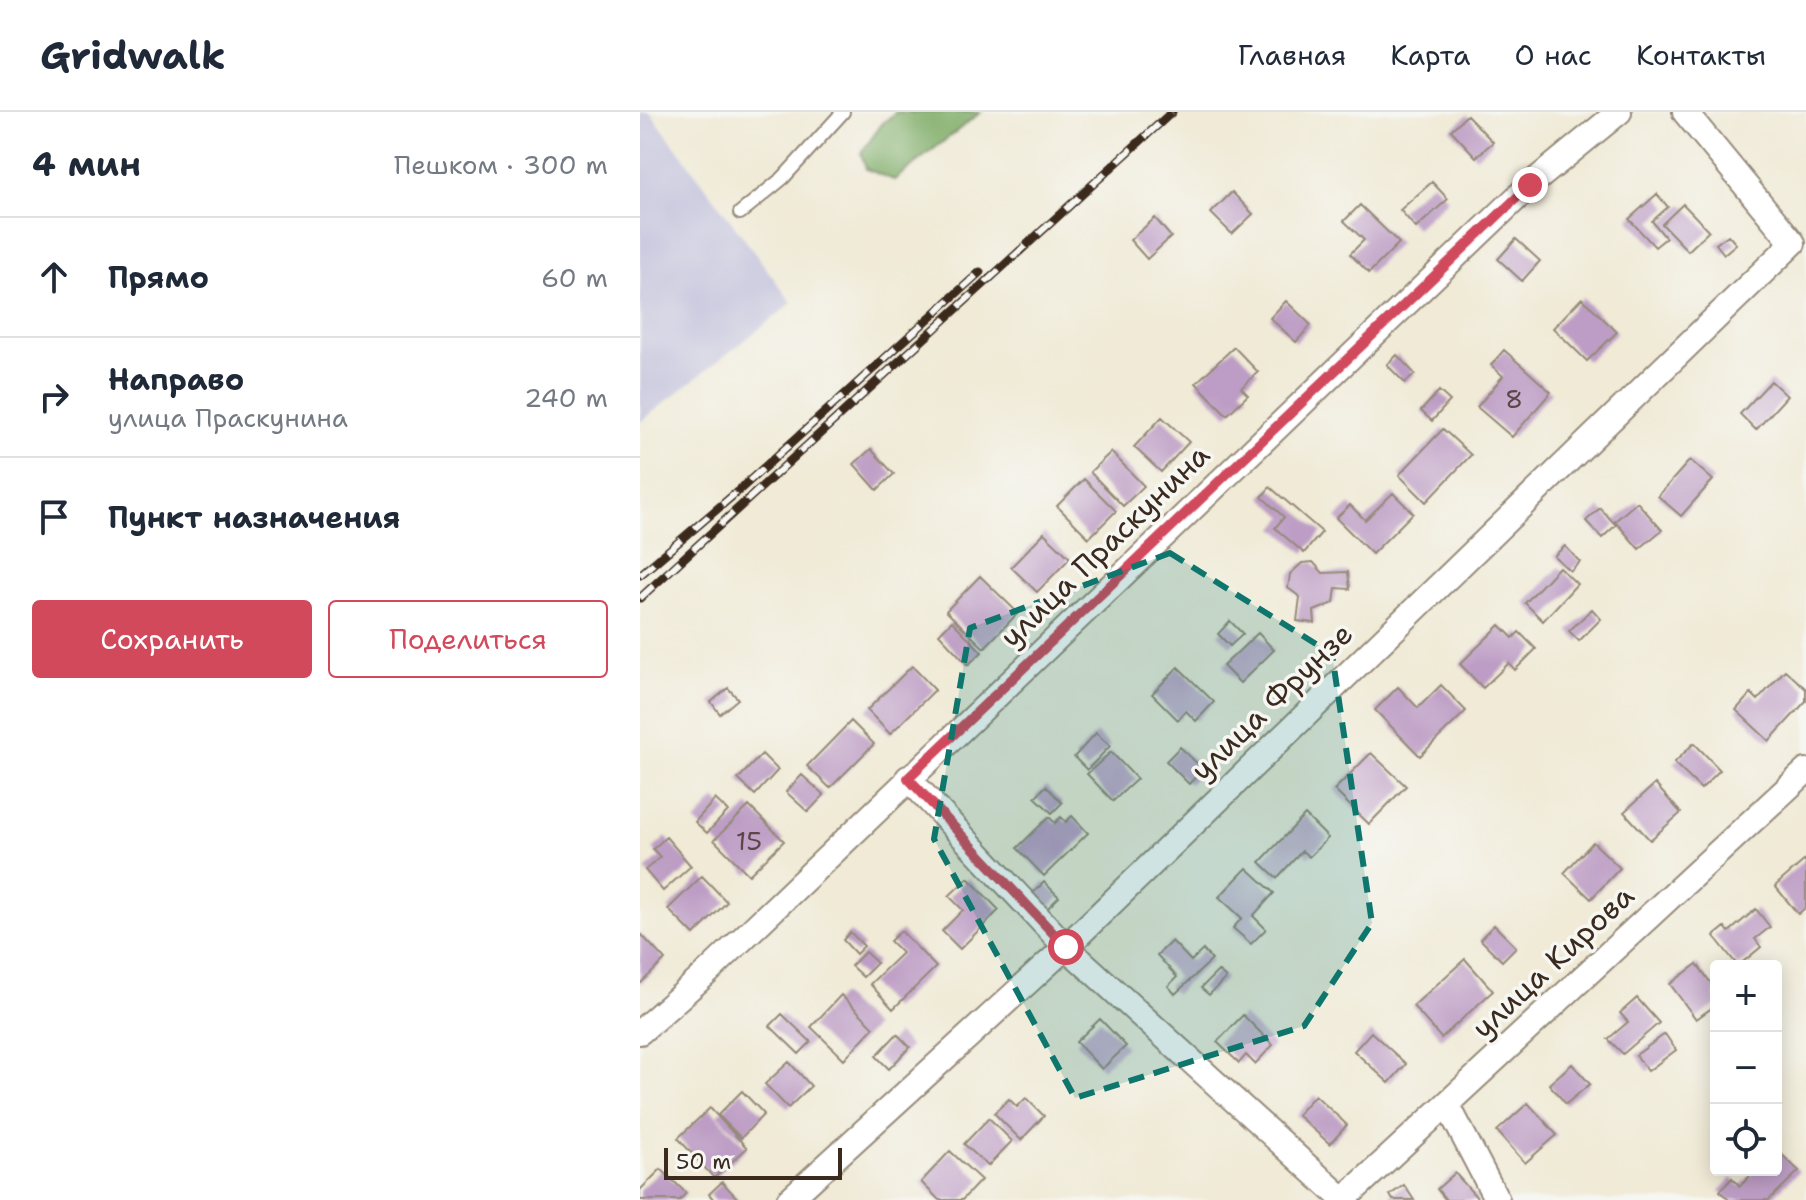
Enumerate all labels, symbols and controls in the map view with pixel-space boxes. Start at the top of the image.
text: Gridwalk [40,30,226,81]
text: Главная [1238,36,1346,74]
text: Карта [1390,36,1470,74]
text: О нас [1514,36,1592,74]
text: Контакты [1636,36,1766,74]
text: 4 мин [32,141,141,187]
text: Пешком · 300 m [394,147,608,182]
route end [1512,167,1548,203]
icon: ahead [32,255,76,299]
text: Прямо [108,257,209,298]
text: 60 m [541,260,608,295]
text: Направо [108,359,244,400]
icon: right [32,375,76,419]
text: 240 m [524,380,608,415]
house number: 8 [1505,381,1523,416]
text: улица Праскунина [108,400,348,435]
street label: улица Праскунина [991,434,1219,657]
icon: arrive [32,495,76,539]
text: Пункт назначения [108,497,400,538]
button: Сохранить [32,600,312,678]
button: Поделиться [328,600,608,678]
street label: улица Фрунзе [1182,614,1362,790]
house number: 15 [736,823,762,858]
street label: улица Кирова [1463,875,1643,1048]
route start [1048,929,1084,965]
map controls [1710,960,1782,1176]
button: + [1710,960,1782,1032]
button: − [1710,1032,1782,1104]
button: locate [1710,1104,1782,1176]
scale bar [664,1144,842,1180]
text: 50 m [676,1147,731,1176]

